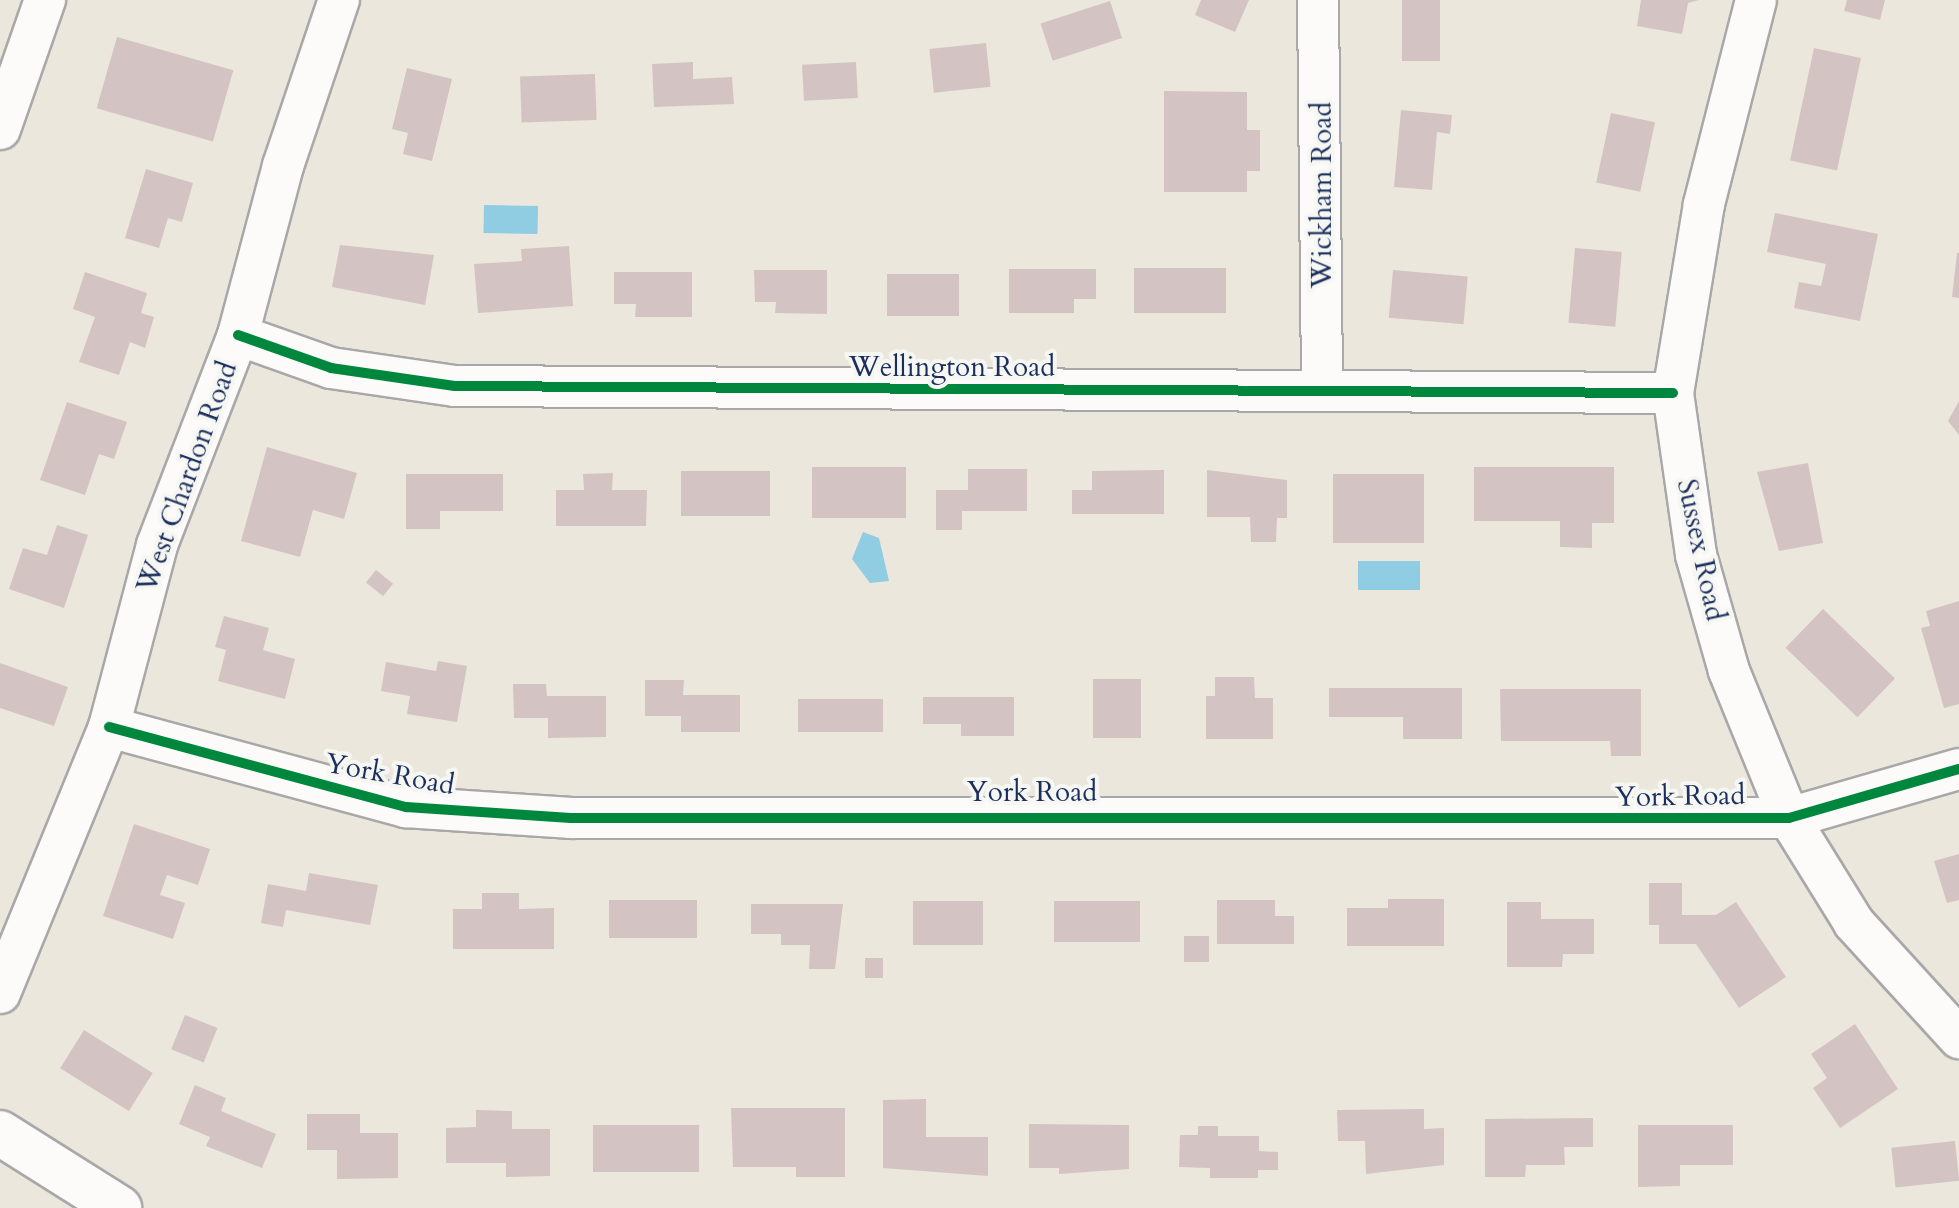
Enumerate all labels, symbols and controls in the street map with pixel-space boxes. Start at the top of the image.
street label: Wickham Road [1305,102,1339,288]
street label: Wellington Road [849,350,1055,384]
street label: West Chardon Road [130,357,244,597]
street label: Sussex Road [1670,476,1732,624]
street label: York Road [323,746,457,802]
street label: York Road [967,775,1097,809]
street label: York Road [1615,778,1745,814]

